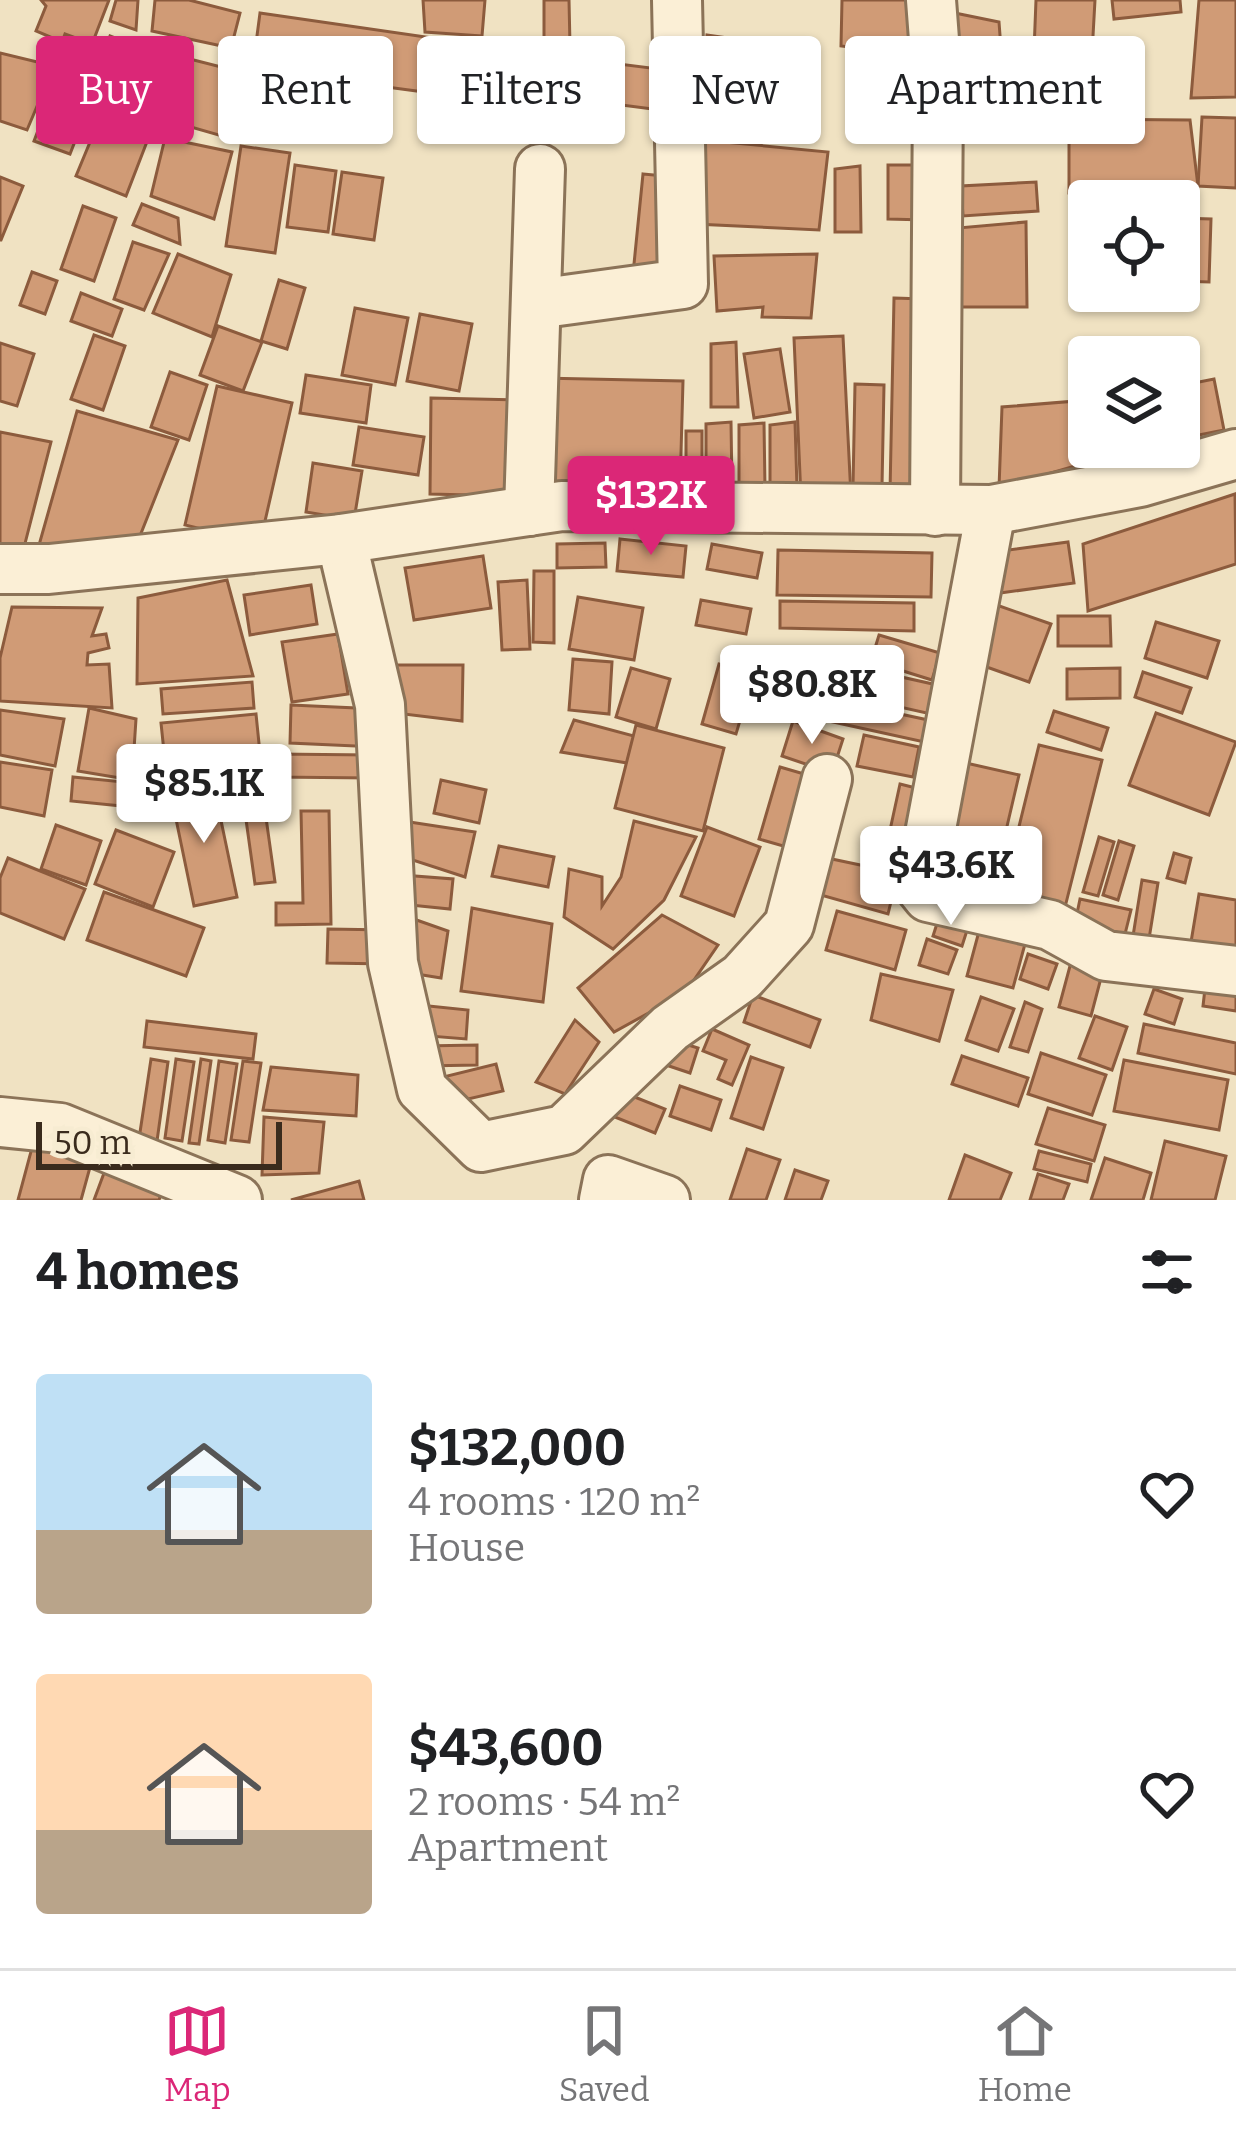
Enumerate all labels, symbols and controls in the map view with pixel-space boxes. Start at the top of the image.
chip: Buy [36,36,194,144]
chip: Rent [218,36,393,144]
chip: Filters [417,36,625,144]
chip: New [649,36,821,144]
chip: Apartment [845,36,1145,144]
map controls [1068,180,1200,468]
button: locate [1068,180,1200,312]
button: layers [1068,336,1200,468]
pin: $132K [567,456,735,558]
text: $132K [595,472,707,518]
pin: $80.8K [714,645,910,747]
text: $80.8K [747,661,877,707]
pin: $85.1K [106,744,302,846]
text: $85.1K [143,760,265,806]
pin: $43.6K [853,826,1049,928]
text: $43.6K [887,842,1015,888]
scale bar [36,1116,282,1169]
text: 50 m [54,1123,131,1163]
icon: filters [1134,1239,1200,1305]
text: 4 homes [36,1241,240,1303]
text: $132,000 [408,1417,626,1479]
icon: home [132,1422,276,1566]
icon: heart [1134,1461,1200,1527]
text: 4 rooms · 120 m² [408,1479,700,1525]
text: House [408,1525,525,1571]
text: $43,600 [408,1717,604,1779]
icon: home [132,1722,276,1866]
icon: heart [1134,1761,1200,1827]
text: 2 rooms · 54 m² [408,1779,680,1825]
text: Apartment [408,1825,608,1871]
tab: Map [164,1998,231,2110]
tab: Saved [559,1998,649,2110]
tab: Home [978,1998,1072,2110]

